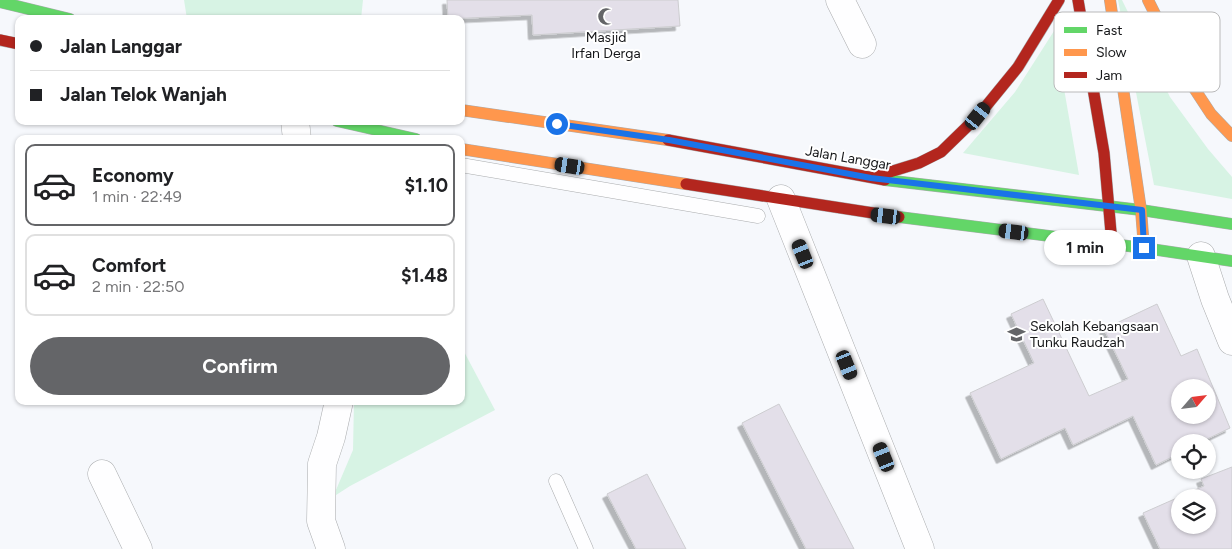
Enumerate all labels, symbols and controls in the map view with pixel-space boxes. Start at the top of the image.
mosque icon: Masjid Irfan Derga [596,7,616,27]
legend [1054,12,1220,92]
text: Fast [1096,22,1122,39]
place label: Masjid Irfan Derga [571,29,641,62]
text: Jalan Langgar [60,35,182,58]
text: Slow [1096,44,1127,61]
text: Jam [1096,67,1122,84]
text: Jalan Telok Wanjah [60,83,227,106]
car [962,100,993,132]
route start [546,113,568,135]
street label: Jalan Langgar [804,142,892,174]
car [554,156,585,176]
icon: car [32,163,77,208]
text: Economy [92,164,174,187]
text: $1.10 [404,174,448,197]
text: 1 min · 22:49 [92,187,182,206]
car [870,207,901,225]
car [998,223,1029,241]
callout: 1 min [1044,230,1126,266]
car [790,237,815,271]
route end [1133,237,1155,259]
text: 1 min [1066,238,1104,257]
icon: car [32,253,77,298]
text: Comfort [92,254,167,277]
text: $1.48 [401,264,448,287]
text: 2 min · 22:50 [92,277,185,296]
place label: Sekolah Kebangsaan Tunku Raudzah [1030,318,1159,351]
school or university icon: Sekolah Kebangsaan Tunku Raudzah [1006,324,1026,344]
button: Confirm [30,337,450,395]
car [834,348,859,382]
north arrow [1171,379,1216,424]
map controls [1171,379,1216,534]
button: locate [1171,434,1216,479]
car [871,440,896,474]
button: layers [1171,489,1216,534]

